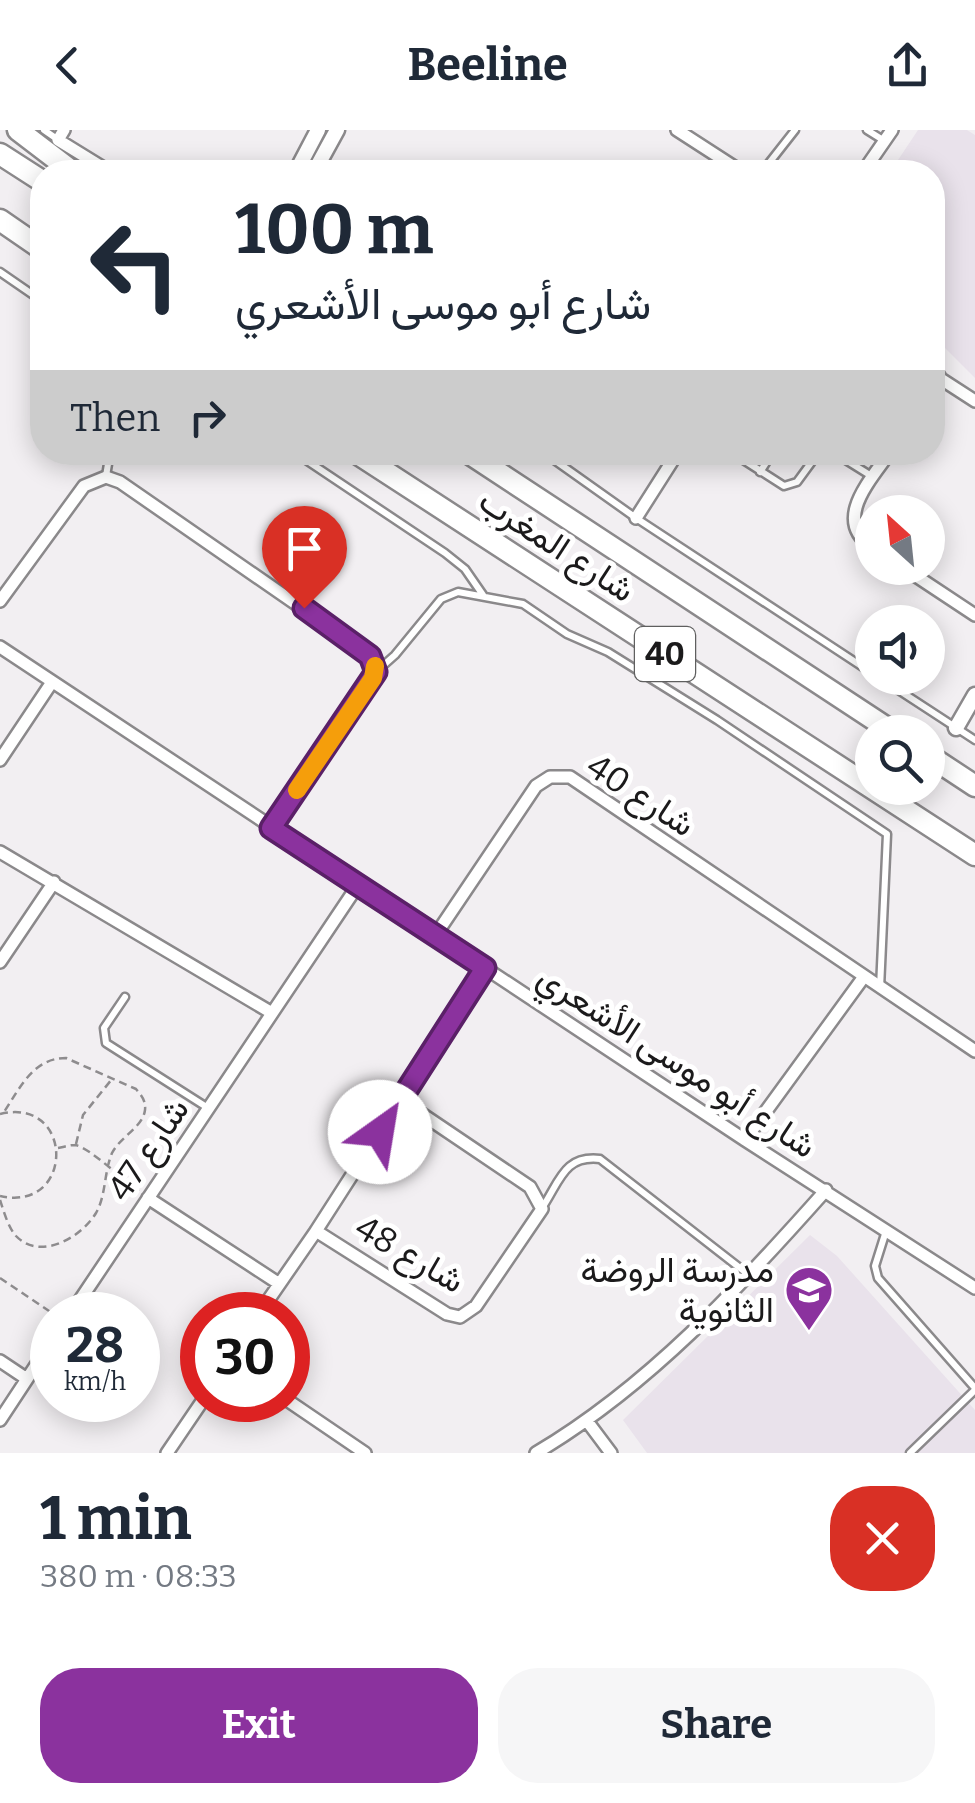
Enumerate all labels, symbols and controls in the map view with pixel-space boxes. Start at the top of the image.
icon: back [40,38,95,93]
text: Beeline [407,38,568,92]
icon: share [880,38,935,93]
text: 100 m [235,188,434,272]
icon: left [70,200,200,330]
text: شارع أبو موسى الأشعري [235,277,651,331]
icon: right [180,390,235,445]
text: Then [70,395,160,441]
street label: شارع المغرب [470,479,643,613]
north arrow [855,495,945,585]
map controls [855,495,945,805]
pin [262,506,347,609]
icon: arrive [277,521,332,576]
button: sound [855,605,945,695]
road number: 40 [635,627,695,681]
button: search [855,715,945,805]
street label: شارع 40 [577,745,703,848]
street label: شارع أبو موسى الأشعري [525,955,824,1174]
position arrow [328,1080,432,1184]
street label: شارع 47 [98,1090,200,1210]
street label: شارع 48 [347,1206,472,1305]
place label: مدرسة الروضة الثانوية [581,1249,774,1332]
school or university icon: مدرسة الروضة الثانوية [783,1264,835,1332]
speed limit sign: 30 [180,1292,310,1422]
text: 28 [66,1315,124,1375]
text: km/h [64,1367,126,1397]
text: 1 min [40,1483,192,1555]
button: close [830,1486,935,1591]
text: 380 m · 08:33 [40,1557,237,1595]
button: Exit [40,1668,478,1783]
button: Share [498,1668,935,1783]

